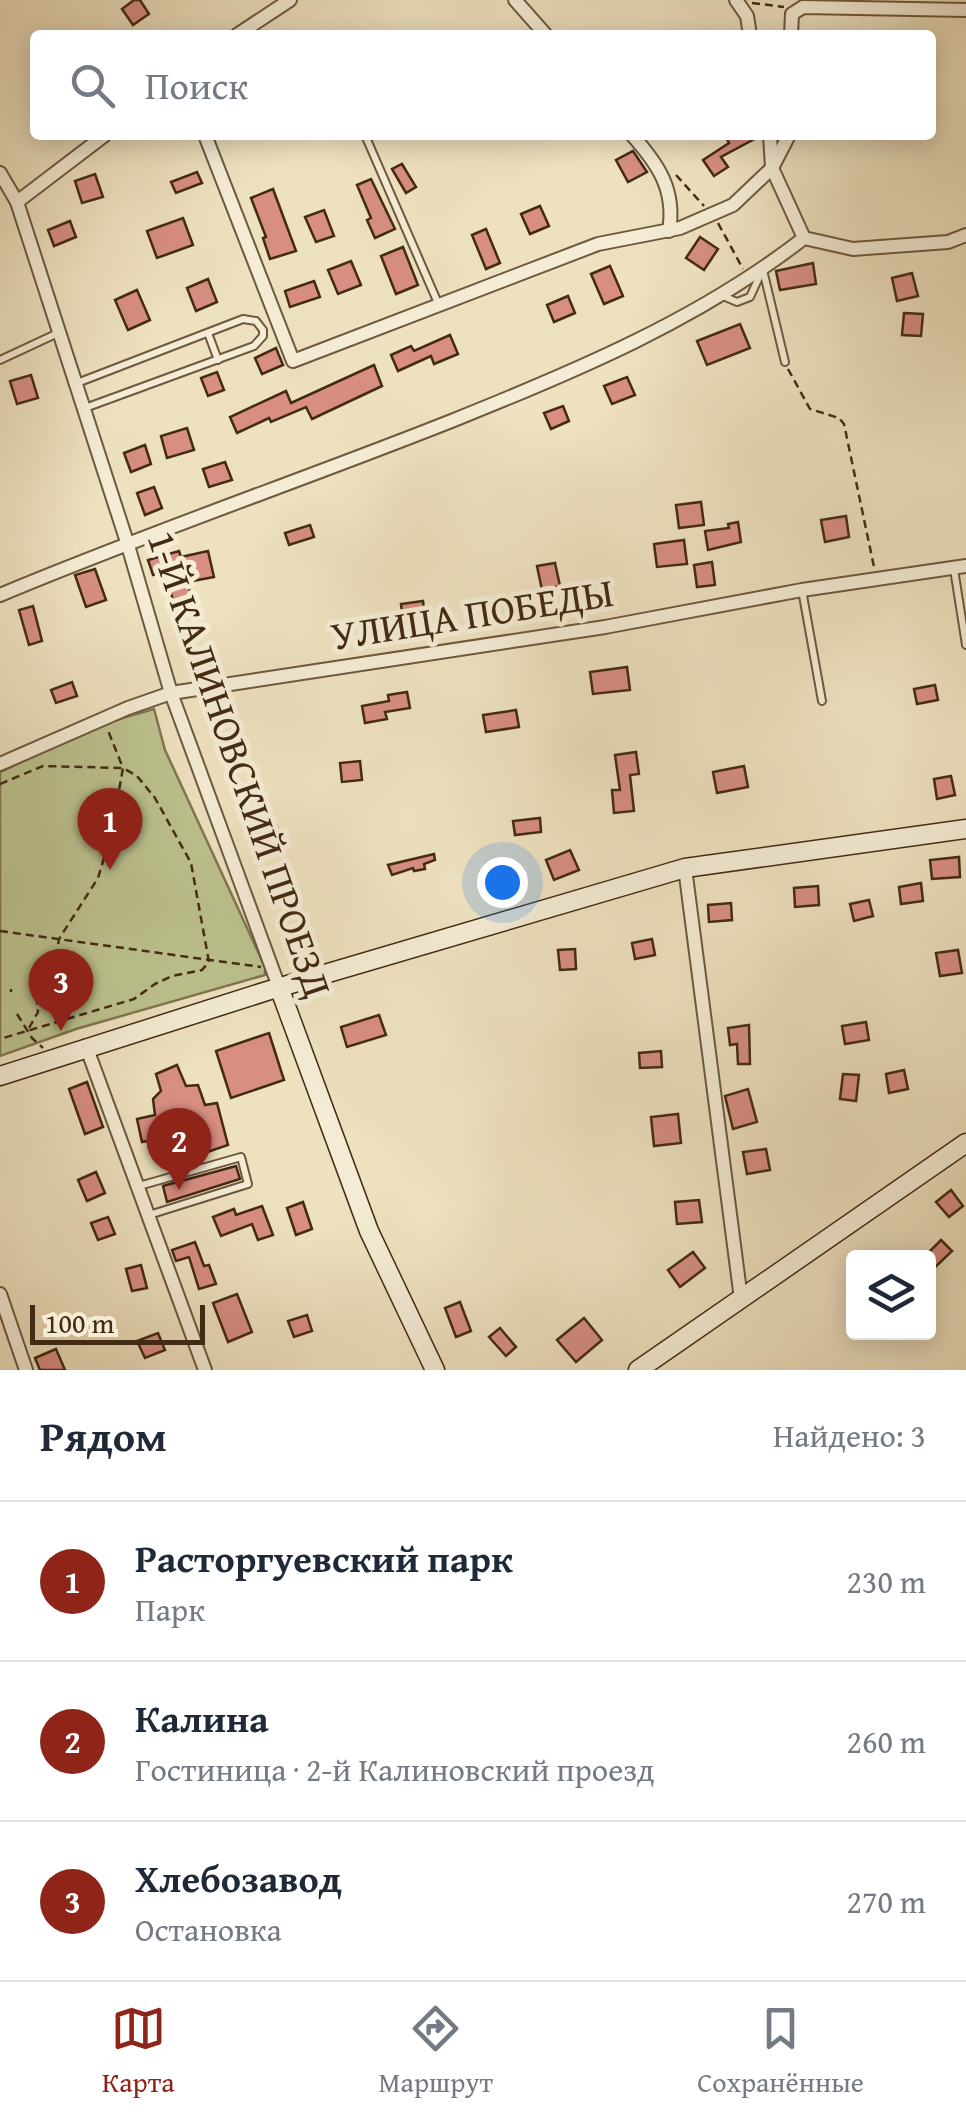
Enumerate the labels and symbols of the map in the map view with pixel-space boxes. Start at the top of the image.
street label: 1-Й КАЛИНОВСКИЙ ПРОЕЗД [133,522,348,1005]
street label: УЛИЦА ПОБЕДЫ [327,562,617,665]
pin: 1 [78,788,142,870]
your location [477,857,528,908]
pin: 3 [28,948,94,1031]
pin: 2 [146,1108,212,1190]
scale bar [30,1300,205,1344]

